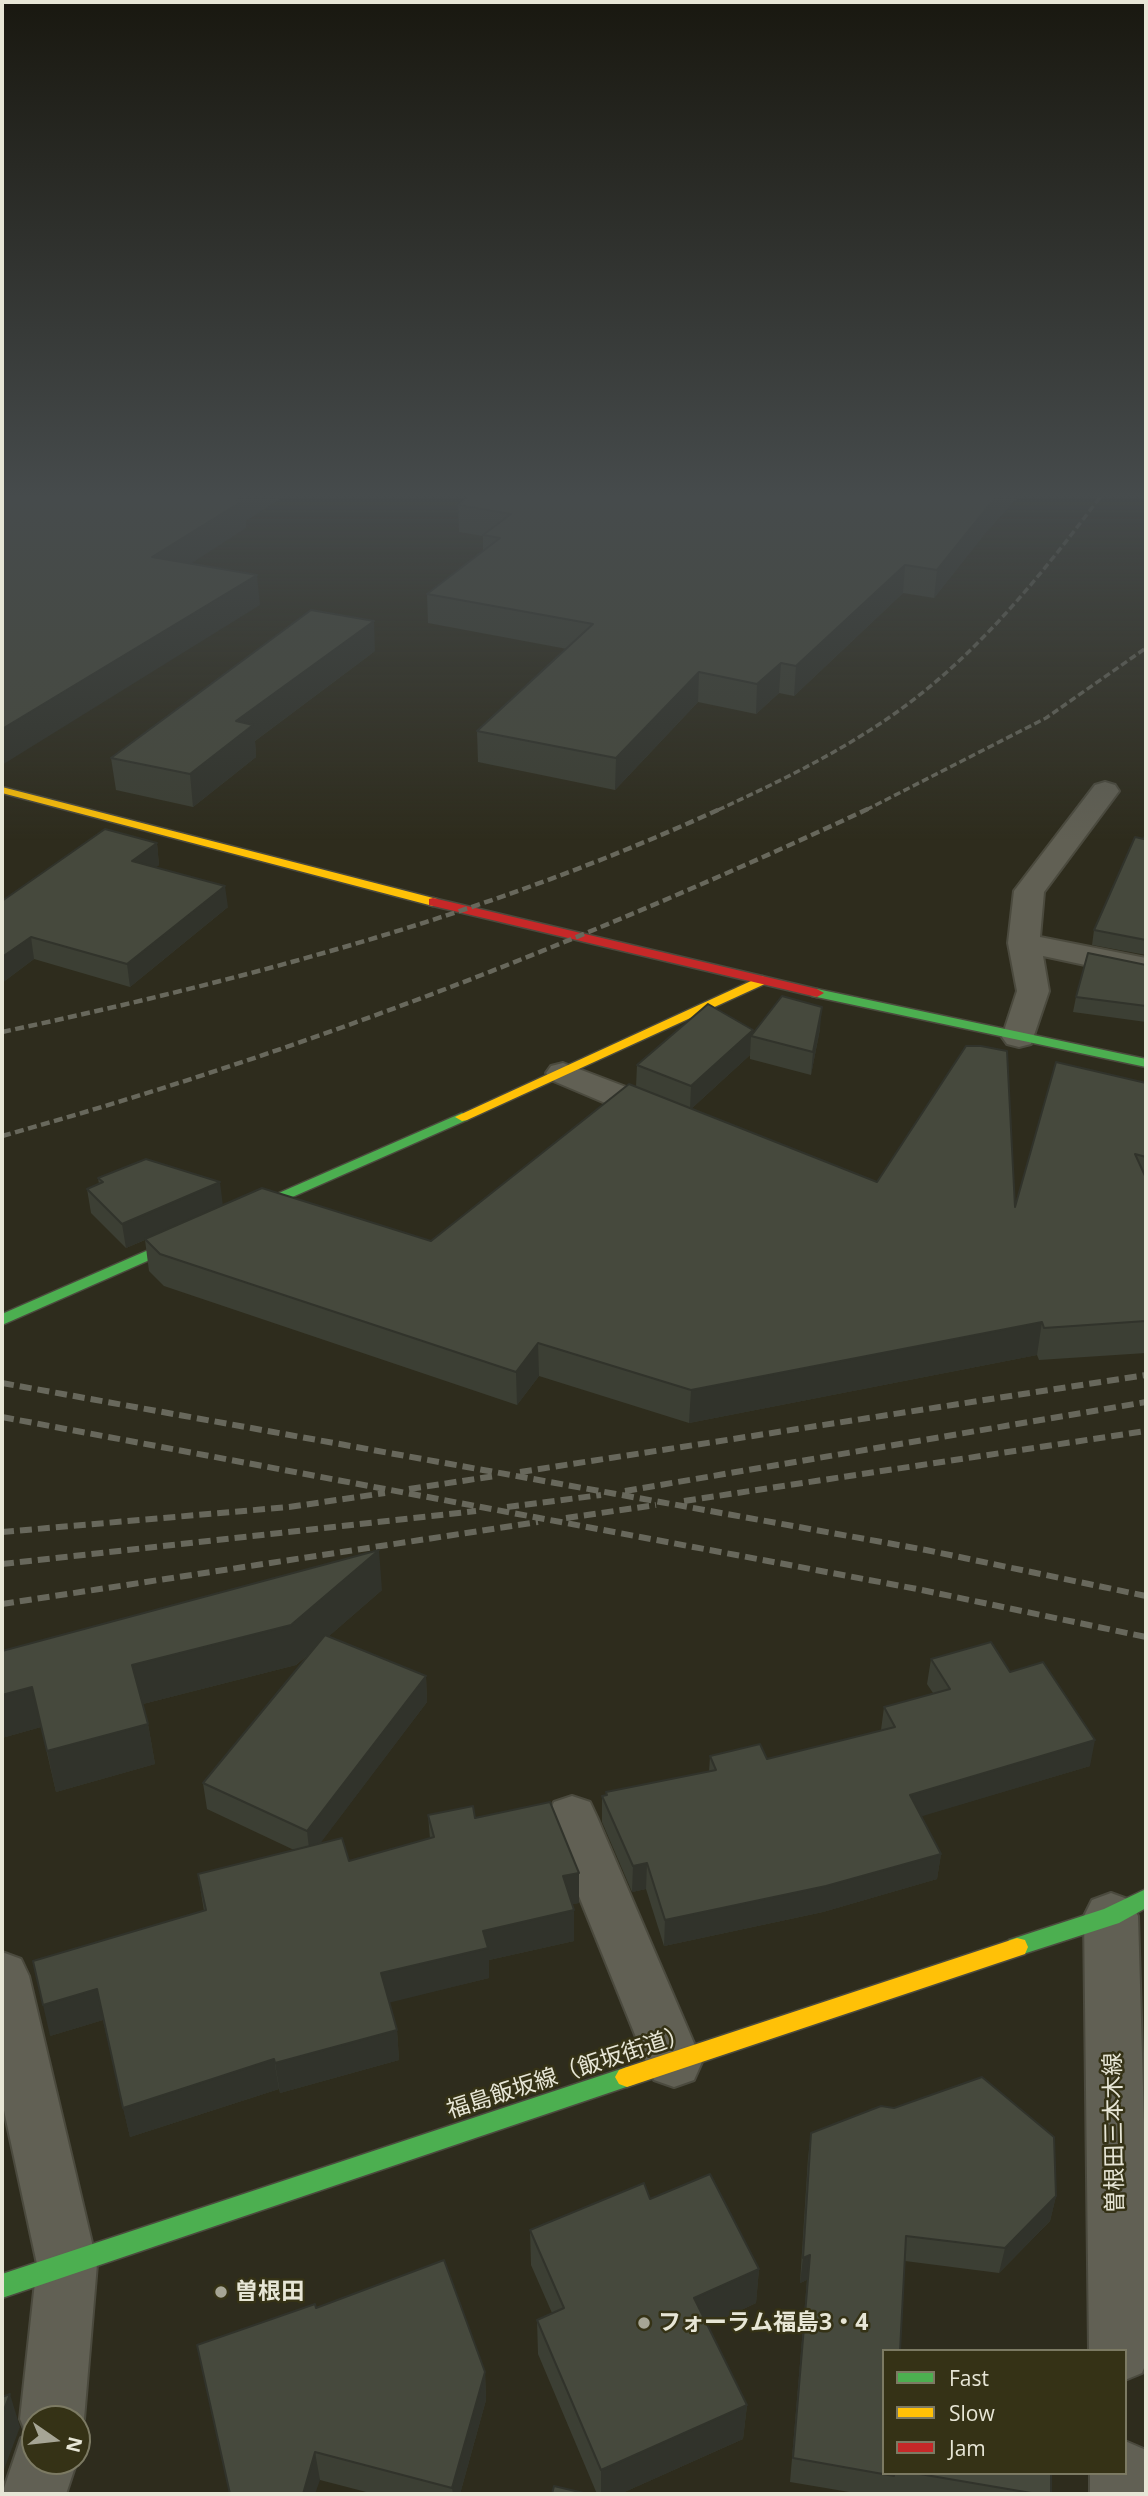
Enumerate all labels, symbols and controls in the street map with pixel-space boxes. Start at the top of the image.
street label: 福島飯坂線（飯坂街道） [443,2021,693,2125]
street label: 曽根田三本木線 [1100,2052,1130,2214]
place label: 曽根田 [235,2278,304,2306]
marker: 曽根田 [213,2284,229,2300]
place label: フォーラム福島3・4 [658,2309,868,2337]
marker: フォーラム福島3・4 [636,2315,652,2331]
legend [882,2349,1127,2475]
text: Fast [949,2364,989,2392]
text: Slow [949,2399,995,2427]
north arrow [21,2405,91,2475]
text: N [60,2434,89,2455]
text: Jam [949,2434,986,2462]

